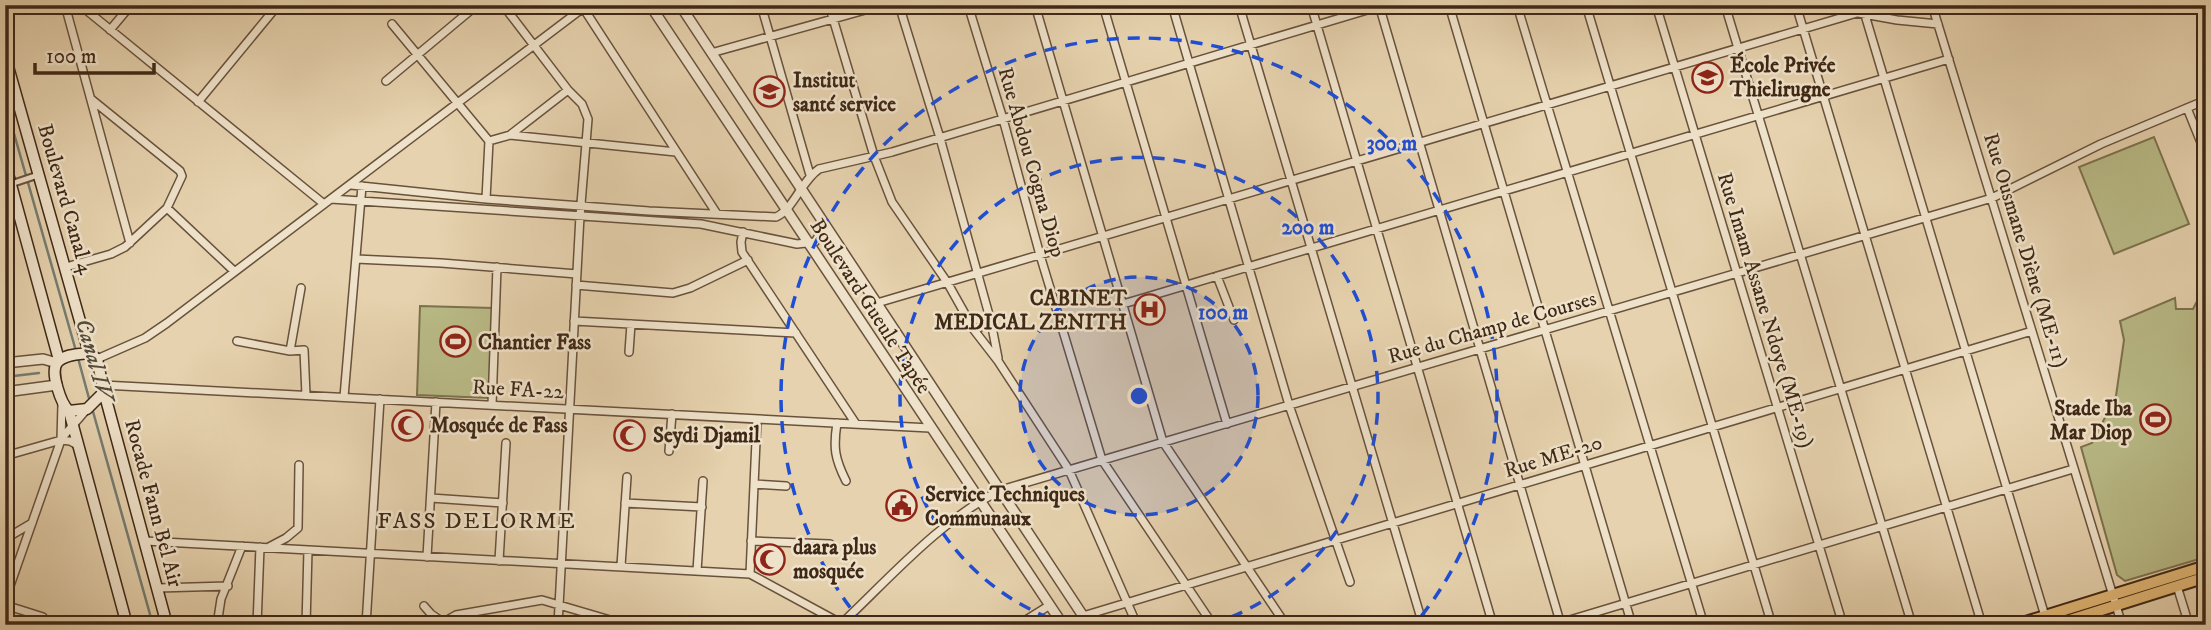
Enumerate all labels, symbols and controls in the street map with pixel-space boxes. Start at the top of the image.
scale bar [35,32,154,76]
text: 100 m [46,44,97,70]
place label: École Privée Thielirugne [1729,51,1836,103]
school or university icon: École Privée Thielirugne [1690,60,1724,94]
street label: Rue Abdou Cogna Diop [991,64,1071,260]
place label: Institut santé service [793,68,896,118]
school or university icon: Institut santé service [753,75,787,109]
street label: Boulevard Canal 4 [31,121,99,278]
street label: Rue Ousmane Diène (ME-11) [1977,130,2073,371]
text: 300 m [1367,131,1418,157]
street label: Rue Imam Assane Ndoye (ME-19) [1711,169,1819,451]
street label: Boulevard Gueule Tapée [804,214,937,399]
text: 200 m [1281,215,1335,241]
place label: CABINET MEDICAL ZENITH [934,286,1128,336]
street label: Rue du Champ de Courses [1385,286,1600,370]
hospital icon: CABINET MEDICAL ZENITH [1133,293,1167,327]
text: 100 m [1198,300,1248,326]
water label: Canal IV [68,315,120,408]
sports icon: Chantier Fass [438,325,472,359]
place label: Chantier Fass [478,330,591,356]
street label: Rue FA-22 [471,375,565,405]
centre of rings [1127,384,1151,408]
place label: Stade Iba Mar Diop [2050,396,2133,446]
sports icon: Stade Iba Mar Diop [2138,403,2172,437]
mosque icon: Mosquée de Fass [390,408,424,442]
place label: Mosquée de Fass [430,413,567,439]
street label: Rocade Fann Bel Air [118,416,188,590]
mosque icon: Seydi Djamil [613,418,647,452]
place label: Seydi Djamil [653,423,761,450]
street label: Rue ME-20 [1501,430,1606,484]
place label: Service Techniques Communaux [925,482,1085,532]
public building icon: Service Techniques Communaux [885,489,919,523]
district label: FASS DELORME [377,507,577,536]
place label: daara plus mosquée [793,535,876,585]
mosque icon: daara plus mosquée [753,542,787,576]

